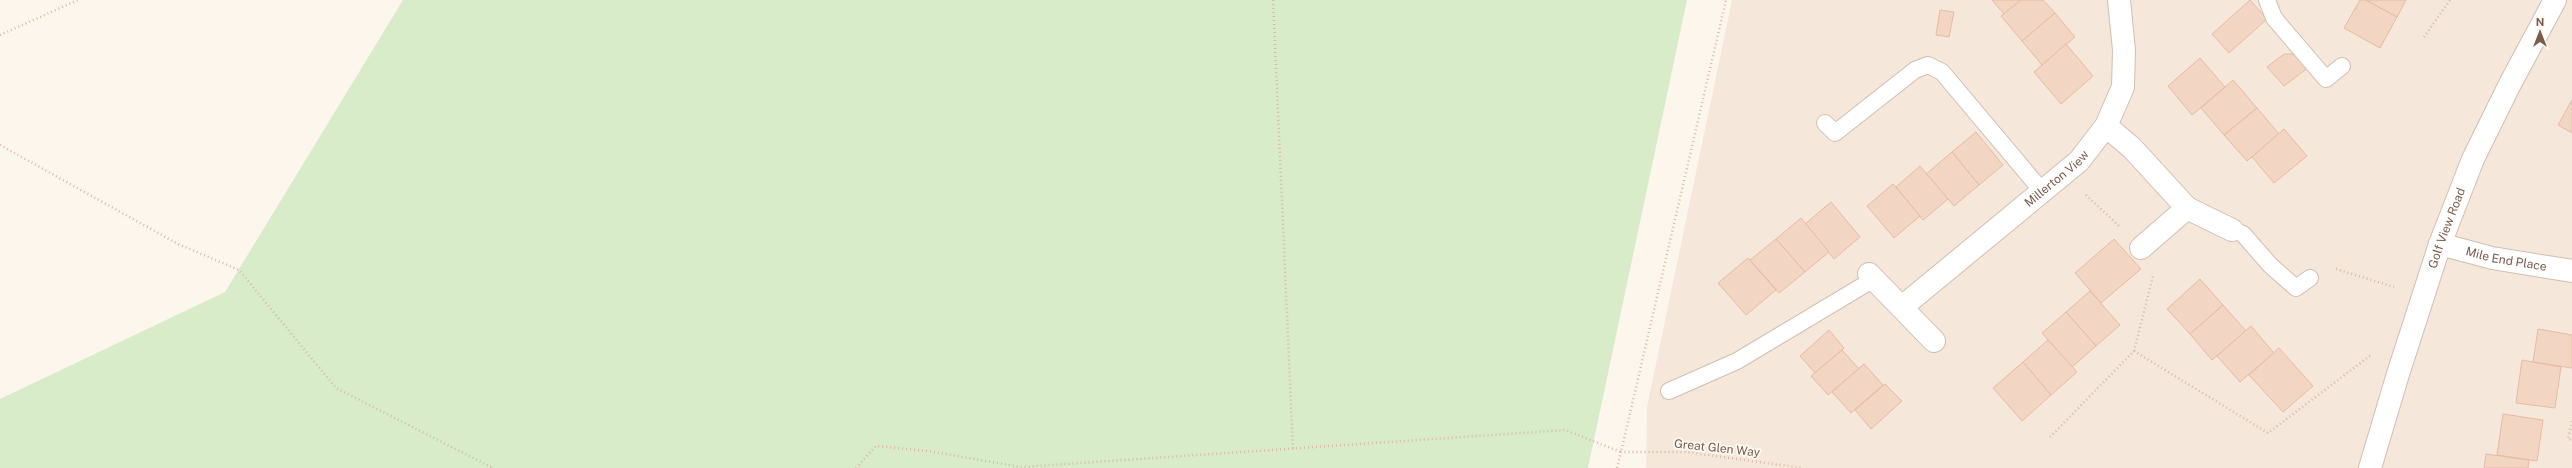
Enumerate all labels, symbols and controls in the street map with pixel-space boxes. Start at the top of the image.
north arrow [2520,12,2560,52]
text: N [2536,16,2544,28]
street label: Millerton View [2022,147,2092,210]
street label: Golf View Road [2426,186,2468,270]
street label: Mile End Place [2464,244,2548,274]
street label: Great Glen Way [1673,437,1761,460]

